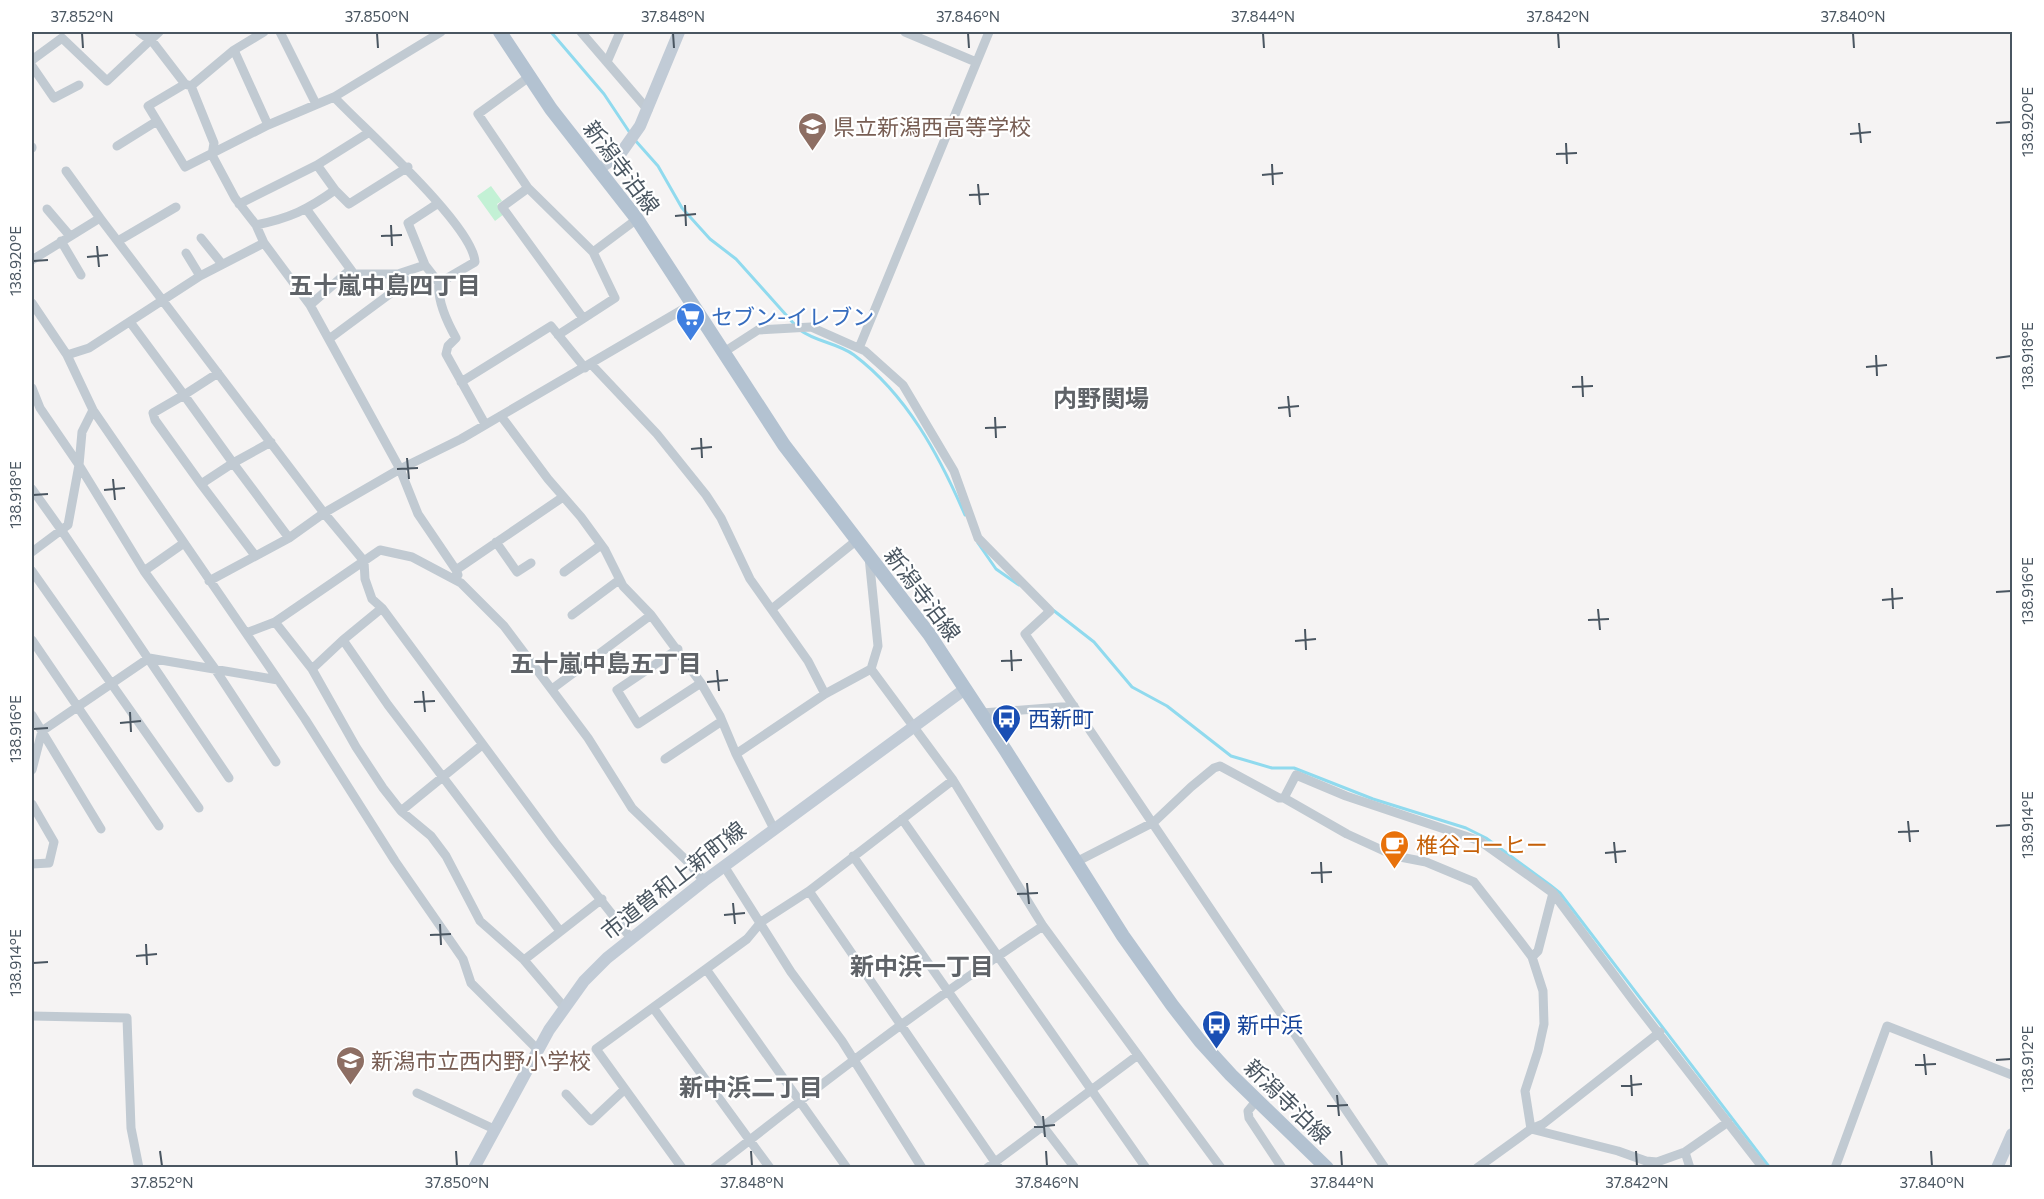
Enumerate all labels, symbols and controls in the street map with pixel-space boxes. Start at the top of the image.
text: 37.852°N [50,7,114,25]
text: 37.850°N [345,7,409,25]
text: 37.848°N [641,7,705,25]
text: 37.846°N [936,7,1000,25]
text: 37.844°N [1231,7,1295,25]
text: 37.842°N [1526,7,1590,25]
text: 37.840°N [1821,7,1885,25]
text: 138.920°E [2018,87,2036,157]
school or university icon: 県立新潟西高等学校 [796,110,828,152]
place label: 県立新潟西高等学校 [833,113,1031,140]
street label: 新潟寺泊線 [578,115,666,219]
text: 138.920°E [6,226,24,296]
district label: 五十嵐中島四丁目 [289,270,481,299]
supermarket icon: セブン-イレブン [674,300,706,342]
place label: セブン-イレブン [711,303,874,330]
text: 138.918°E [2018,322,2036,390]
district label: 内野関場 [1053,383,1149,412]
text: 138.918°E [6,461,24,529]
street label: 新潟寺泊線 [879,542,967,646]
text: 138.916°E [2018,557,2036,625]
district label: 五十嵐中島五丁目 [510,648,702,677]
text: 138.916°E [6,695,24,763]
bus stop icon: 西新町 [991,702,1023,744]
place label: 西新町 [1028,705,1094,732]
text: 138.914°E [2018,791,2036,859]
street label: 市道曽和上新町線 [595,815,751,945]
cafe icon: 椎谷コーヒー [1379,828,1411,870]
place label: 椎谷コーヒー [1416,831,1548,858]
text: 138.914°E [6,929,24,997]
district label: 新中浜一丁目 [850,951,994,980]
bus stop icon: 新中浜 [1200,1008,1232,1050]
place label: 新中浜 [1237,1011,1303,1038]
text: 138.912°E [2018,1025,2036,1093]
school or university icon: 新潟市立西内野小学校 [334,1044,366,1086]
place label: 新潟市立西内野小学校 [371,1047,591,1074]
street label: 新潟寺泊線 [1239,1053,1337,1149]
district label: 新中浜二丁目 [679,1072,823,1101]
text: 37.852°N [130,1173,194,1191]
text: 37.850°N [425,1173,489,1191]
text: 37.848°N [720,1173,784,1191]
text: 37.846°N [1015,1173,1079,1191]
text: 37.844°N [1310,1173,1374,1191]
text: 37.842°N [1605,1173,1669,1191]
text: 37.840°N [1900,1173,1964,1191]

